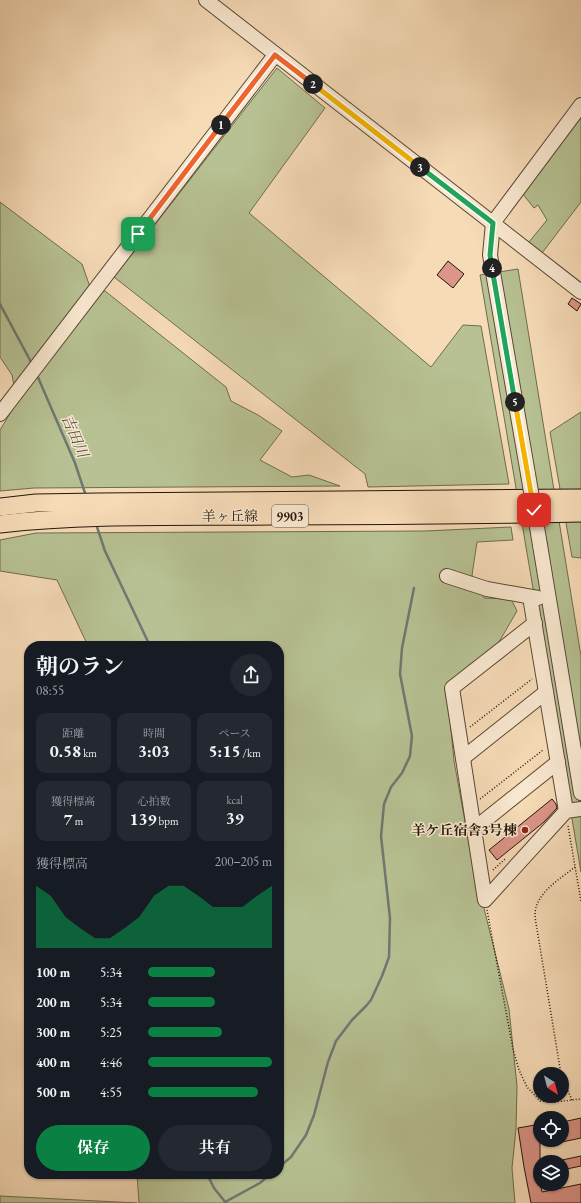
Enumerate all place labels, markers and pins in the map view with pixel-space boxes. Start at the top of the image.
pin: 2 [303,74,323,94]
pin: 1 [211,115,231,135]
pin: 3 [410,157,430,177]
pin [121,217,155,251]
pin: 4 [482,258,502,278]
pin: 5 [505,392,525,412]
pin [517,493,551,527]
place label: 羊ケ丘宿舎3号棟 [412,821,517,839]
marker: 羊ケ丘宿舎3号棟 [520,825,530,835]

